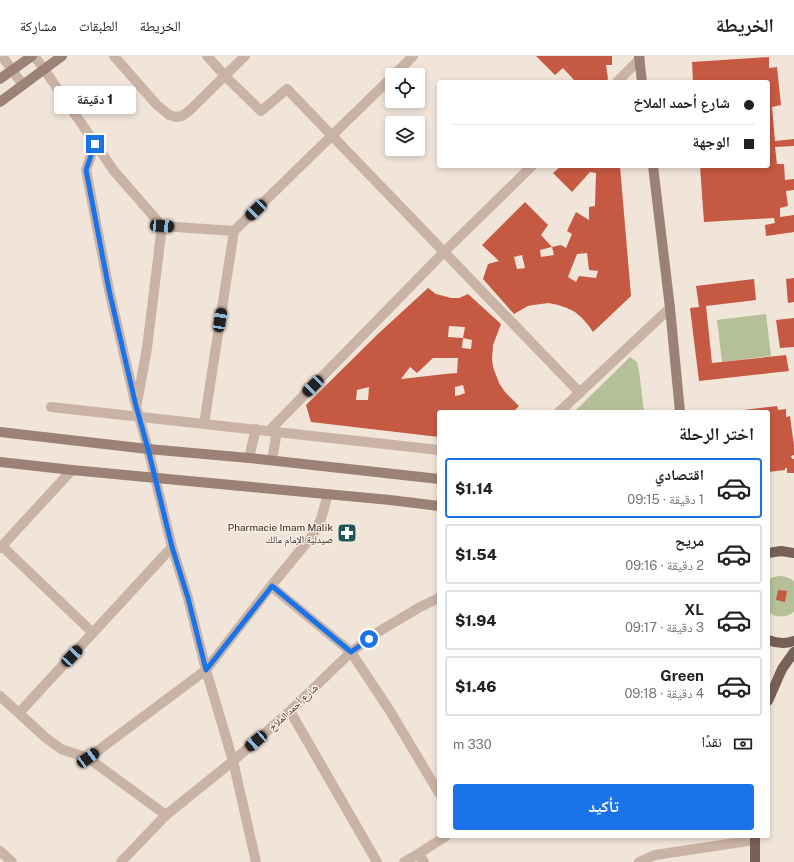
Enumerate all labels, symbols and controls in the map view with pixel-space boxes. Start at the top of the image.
text: الخريطة [716,14,774,36]
text: مشاركة [20,18,57,34]
text: الطبقات [79,18,118,34]
text: الخريطة [140,18,181,34]
map controls [385,68,425,156]
button: locate [385,68,425,108]
callout: 1 دقيقة [54,86,136,114]
text: 1 دقيقة [77,92,113,107]
text: شارع أحمد الملاخ [633,94,730,111]
button: layers [385,116,425,156]
text: الوجهة [692,133,730,150]
route end [86,135,104,153]
car [243,197,269,223]
car [150,219,174,233]
car [212,307,228,333]
car [300,373,326,399]
text: اختر الرحلة [679,423,754,444]
text: اقتصادي [655,466,704,483]
icon: car [716,470,752,506]
text: $1.14 [455,480,493,497]
text: 1 دقيقة · 09:15 [627,492,704,507]
place label: Pharmacie Imam Malik صيدلية الإمام مالك [228,521,333,547]
pharmacy icon: Pharmacie Imam Malik صيدلية الإمام مالك [336,522,358,544]
text: مريح [675,532,704,549]
icon: car [716,536,752,572]
text: $1.54 [455,546,497,563]
text: 2 دقيقة · 09:16 [625,558,704,573]
text: XL [685,601,704,618]
icon: car [716,602,752,638]
text: $1.94 [455,612,496,629]
text: 3 دقيقة · 09:17 [625,620,704,635]
route start [360,630,378,648]
car [59,643,85,669]
text: Green [660,667,704,684]
icon: car [716,668,752,704]
text: $1.46 [455,678,496,695]
street label: شارع أحمد الملاخ [266,681,321,733]
text: 4 دقيقة · 09:18 [624,686,704,701]
car [243,729,269,753]
text: نقدًا [701,733,722,750]
icon: cash [732,733,754,755]
text: 330 m [453,737,492,752]
car [75,746,101,770]
button: تأكيد [453,784,754,830]

